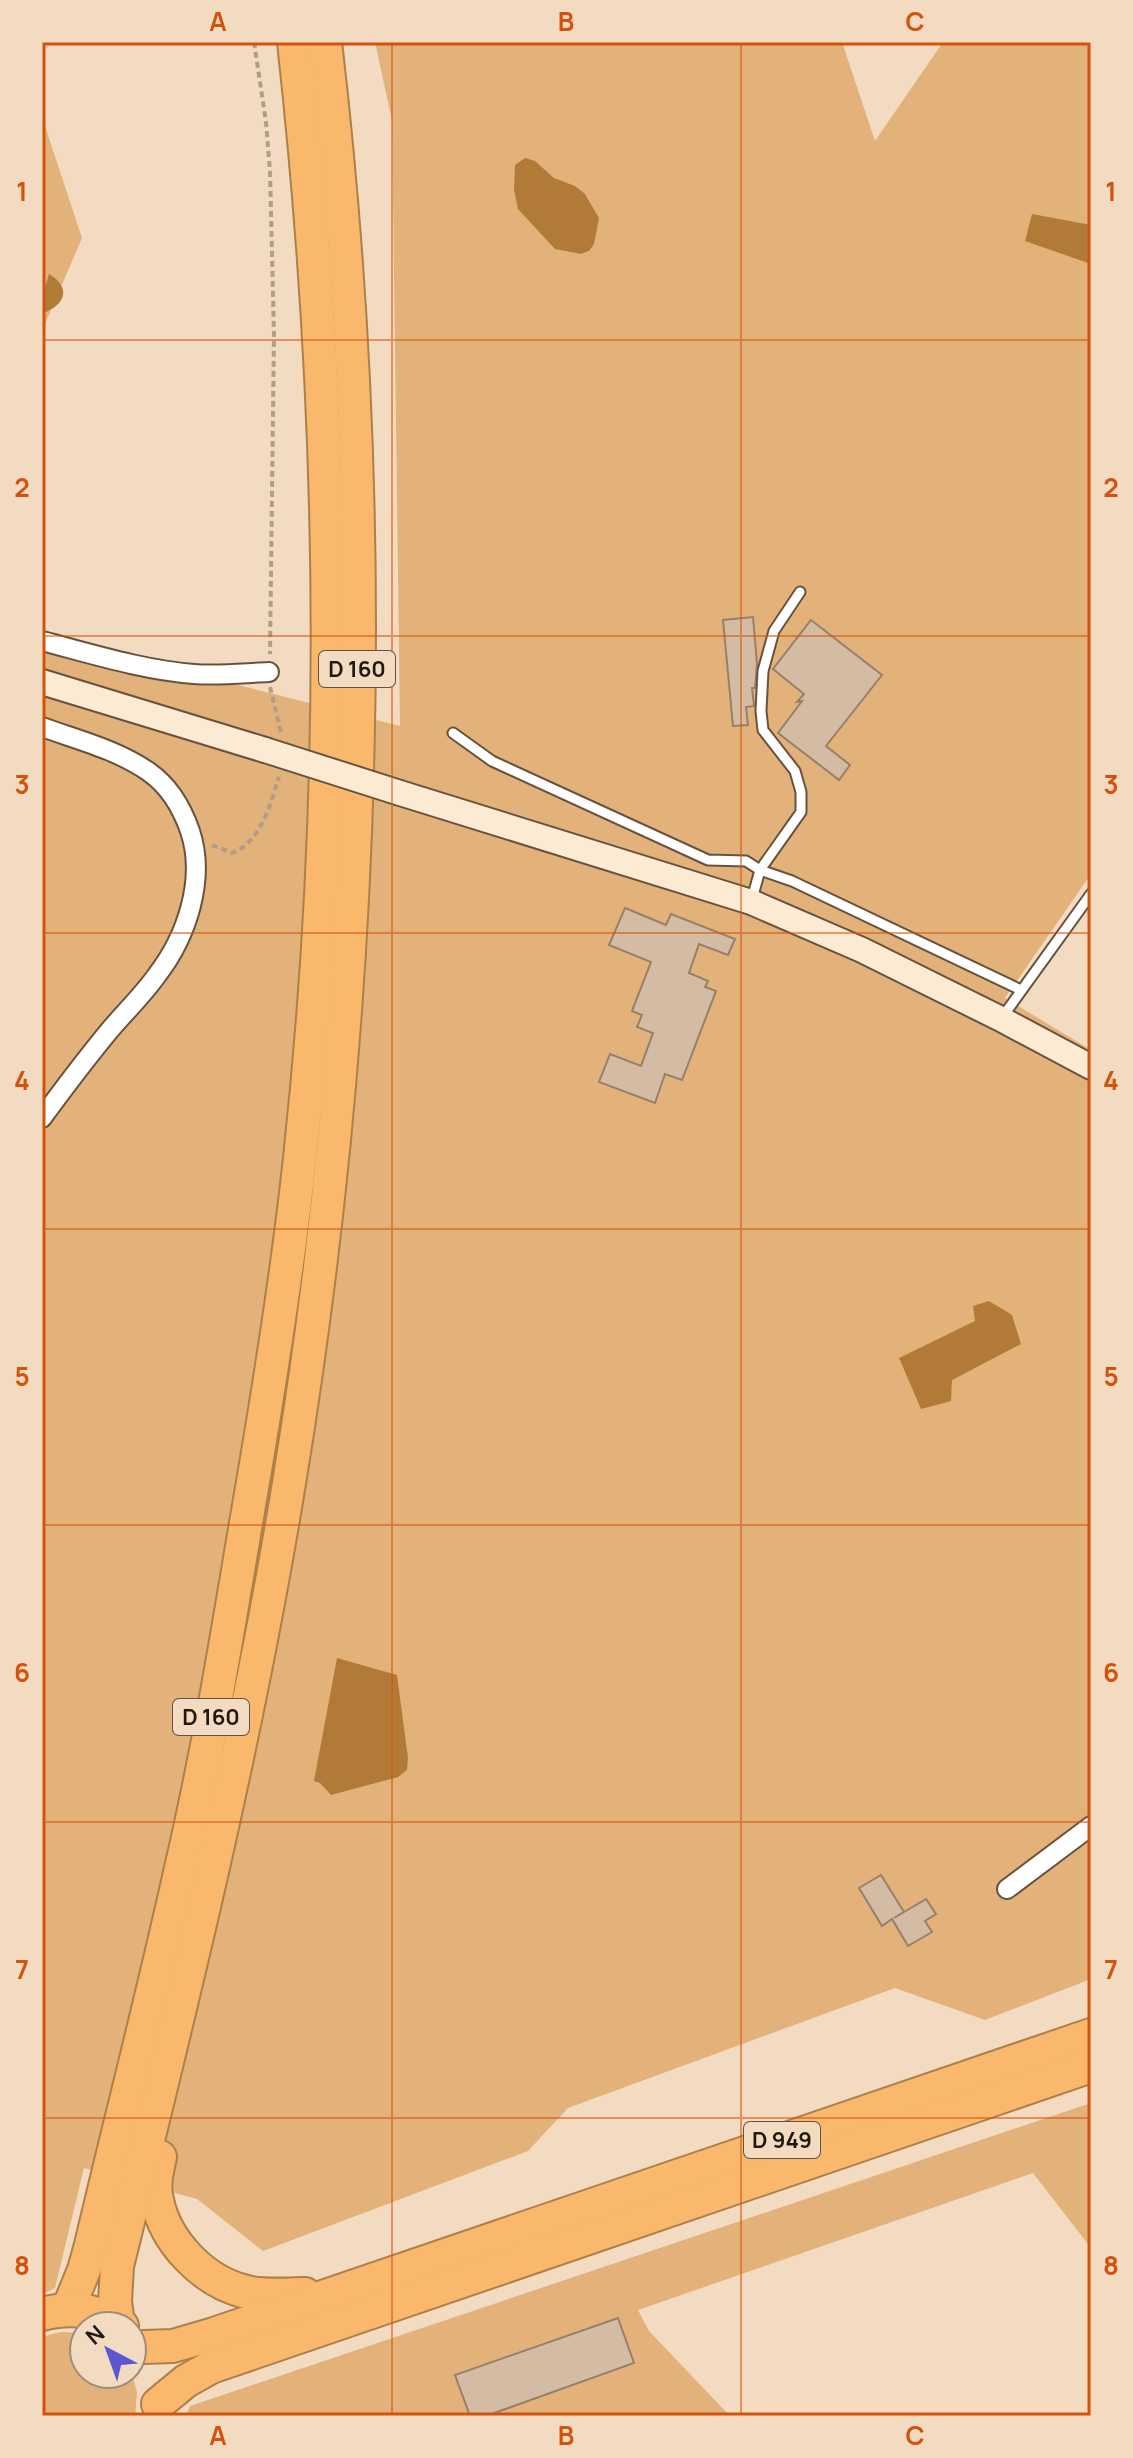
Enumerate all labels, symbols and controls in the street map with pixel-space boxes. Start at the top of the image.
text: A [209,3,227,39]
text: B [558,3,574,39]
text: C [905,3,925,39]
text: 1 [16,173,28,209]
text: 1 [1105,173,1117,209]
text: 2 [14,469,30,505]
text: 2 [1103,469,1119,505]
road number: D 160 [319,651,395,687]
text: 3 [14,766,30,802]
text: 3 [1103,766,1119,802]
text: 4 [14,1062,30,1098]
text: 4 [1103,1062,1119,1098]
text: 5 [14,1358,30,1394]
text: 5 [1103,1358,1119,1394]
text: 6 [14,1654,30,1690]
text: 6 [1103,1654,1119,1690]
road number: D 160 [173,1699,249,1735]
text: 7 [15,1951,29,1987]
text: 7 [1104,1951,1118,1987]
road number: D 949 [744,2122,820,2158]
text: 8 [14,2247,30,2283]
text: 8 [1103,2247,1119,2283]
north arrow [68,2310,148,2390]
text: N [79,2318,111,2351]
text: A [209,2417,227,2453]
text: B [558,2417,574,2453]
text: C [905,2417,925,2453]

